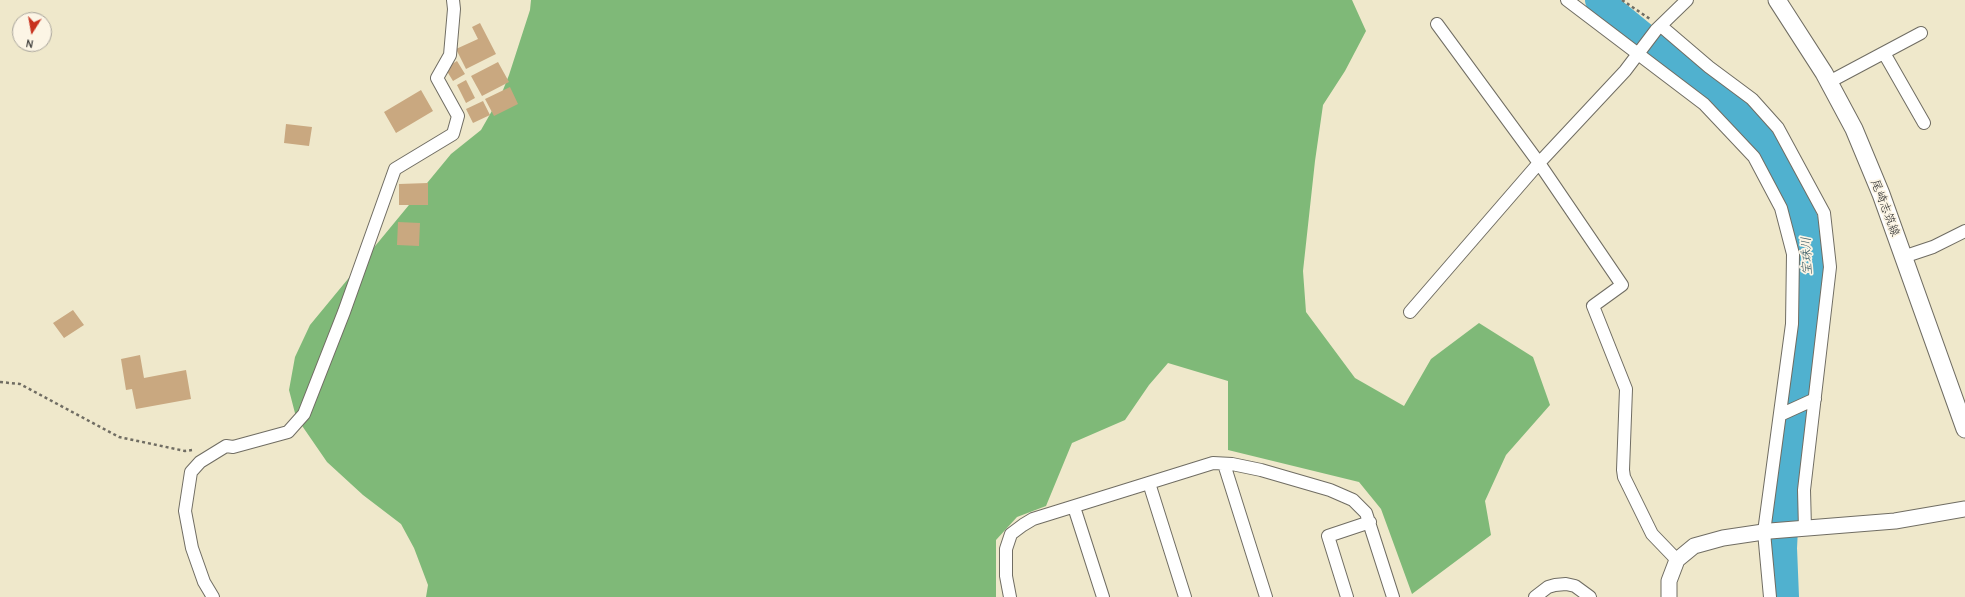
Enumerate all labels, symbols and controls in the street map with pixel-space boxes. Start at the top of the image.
north arrow [12,12,52,52]
text: N [25,36,35,50]
street label: 尾崎志筑線 [1868,177,1902,239]
water label: 宝珠川 [1799,236,1815,276]

